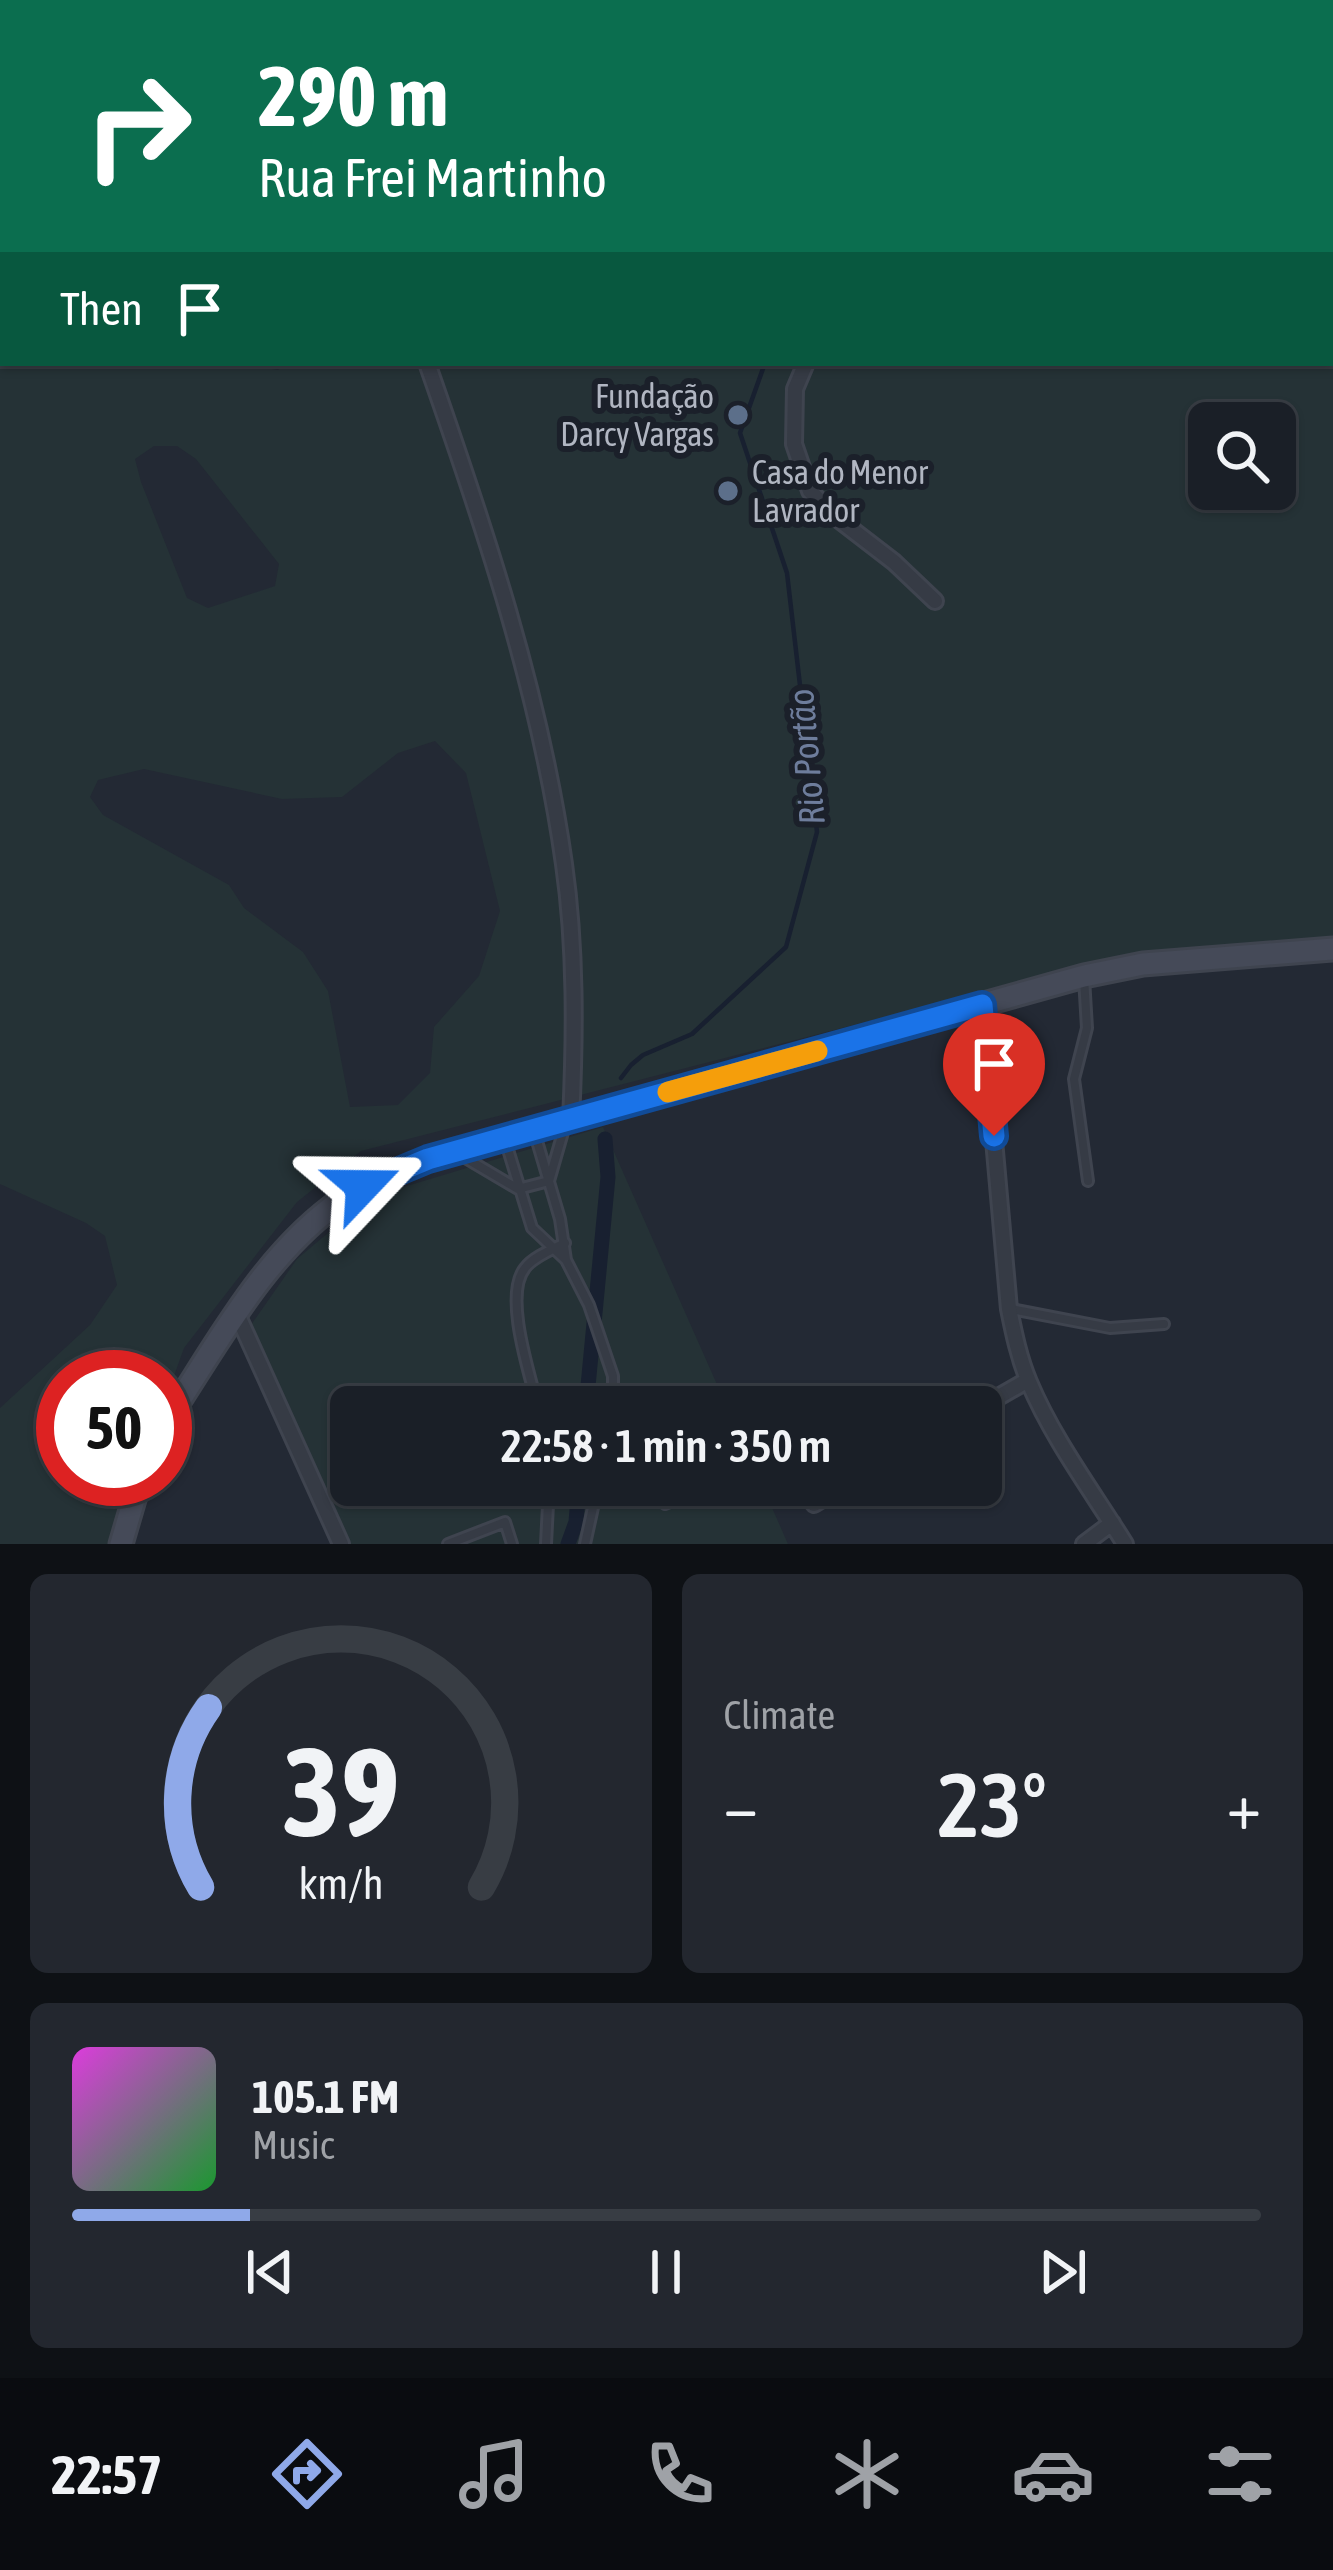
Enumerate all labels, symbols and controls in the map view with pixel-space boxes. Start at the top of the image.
icon: right [60,48,216,204]
text: 290 m [258,48,448,144]
text: Rua Frei Martinho [258,147,607,208]
icon: arrive [167,276,233,342]
text: Then [60,283,143,335]
place label: Fundação Darcy Vargas [560,377,714,453]
marker: Fundação Darcy Vargas [725,402,751,428]
map controls [1188,402,1296,510]
button: search [1188,402,1296,510]
place label: Casa do Menor Lavrador [752,453,929,529]
marker: Casa do Menor Lavrador [715,478,741,504]
water label: Rio Portão [779,687,833,827]
pin [943,1013,1045,1136]
icon: arrive [961,1031,1027,1097]
position arrow [300,1123,426,1249]
speed limit sign: 50 [36,1350,192,1506]
text: 22:58 · 1 min · 350 m [501,1420,831,1472]
text: Climate [724,1693,835,1737]
text: 39 [282,1719,399,1862]
text: 23° [938,1753,1047,1856]
text: − [724,1767,758,1843]
text: + [1227,1767,1261,1843]
text: km/h [298,1858,383,1907]
text: 105.1 FM [252,2071,399,2123]
text: Music [252,2123,334,2167]
icon: previous [237,2239,303,2305]
icon: pause [633,2239,699,2305]
icon: next [1030,2239,1096,2305]
icon: directions [265,2432,349,2516]
icon: music [452,2432,536,2516]
icon: phone [638,2432,722,2516]
icon: climate [825,2432,909,2516]
icon: car [1011,2432,1095,2516]
icon: filters [1198,2432,1282,2516]
text: 22:57 [51,2444,162,2505]

